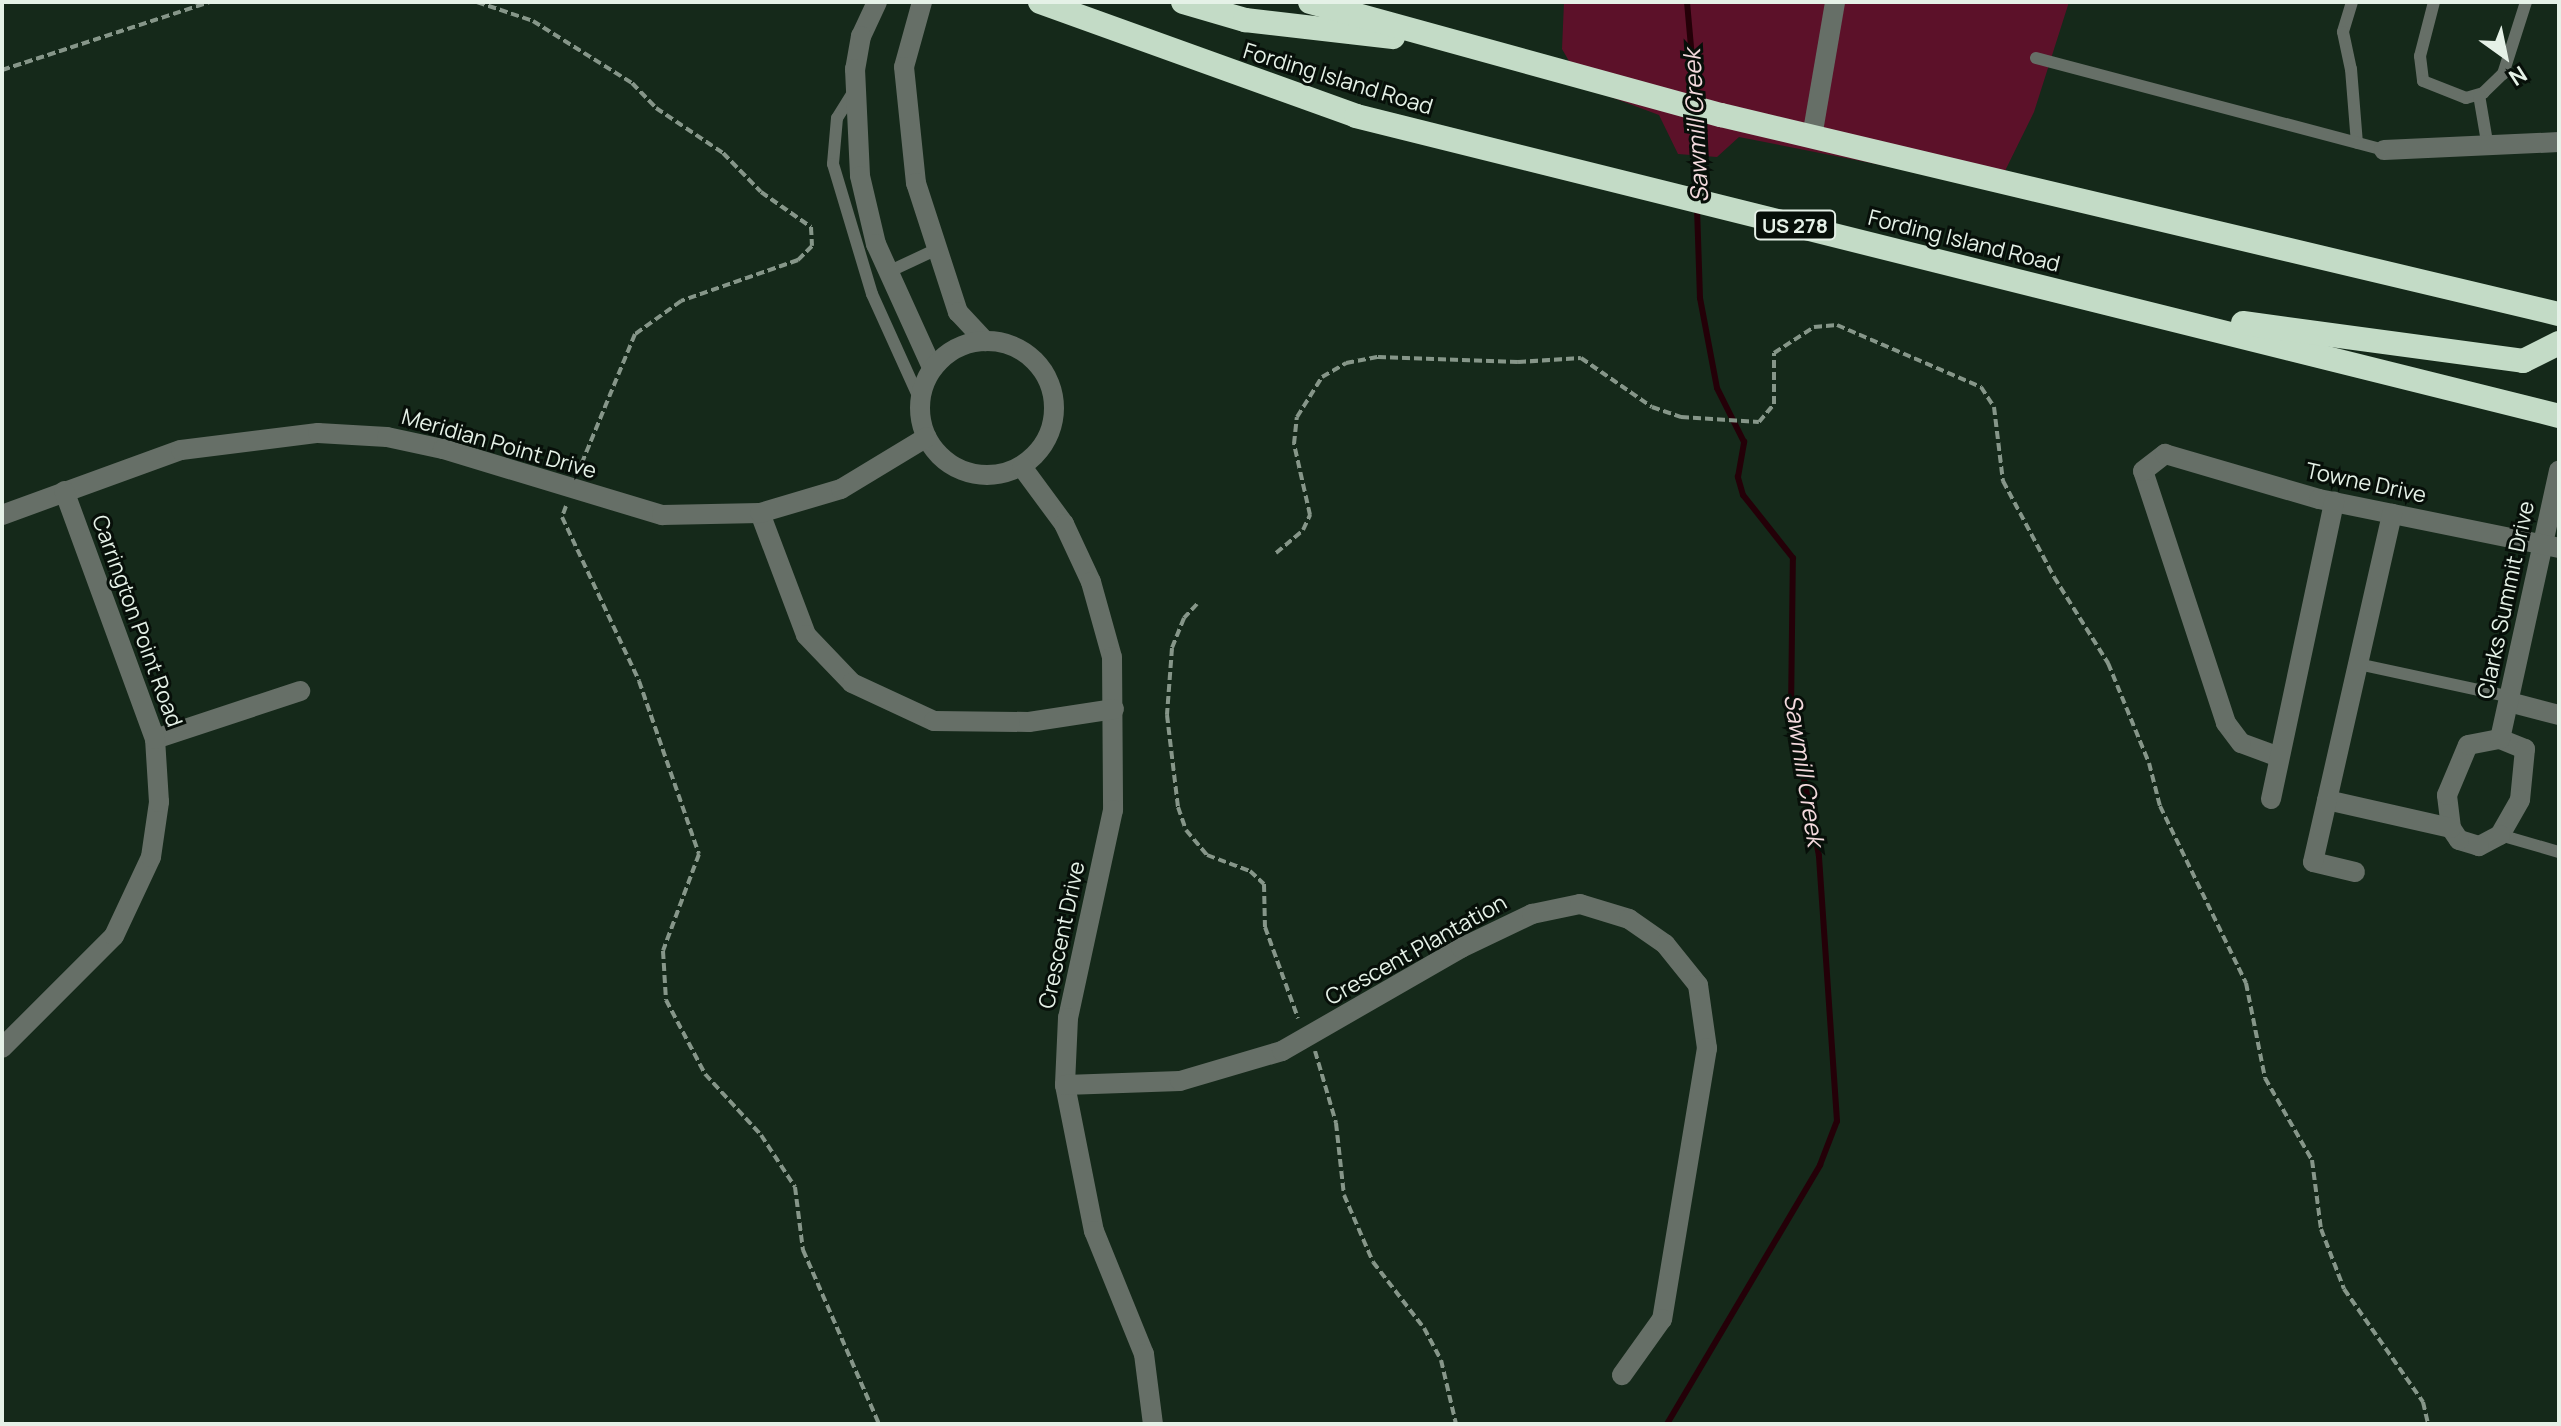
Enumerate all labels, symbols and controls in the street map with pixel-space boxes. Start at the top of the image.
north arrow [2465,16,2545,96]
street label: Fording Island Road [1240,38,1436,120]
water label: Sawmill Creek [1677,49,1713,203]
text: N [2503,59,2533,93]
street label: Fording Island Road [1865,204,2063,278]
road number: US 278 [1753,209,1837,241]
street label: Meridian Point Drive [399,404,599,484]
street label: Towne Drive [2303,457,2429,509]
street label: Clarks Summit Drive [2472,499,2540,701]
street label: Carrington Point Road [86,511,188,731]
water label: Sawmill Creek [1779,692,1831,848]
street label: Crescent Drive [1034,859,1090,1011]
street label: Crescent Plantation [1321,889,1511,1011]

